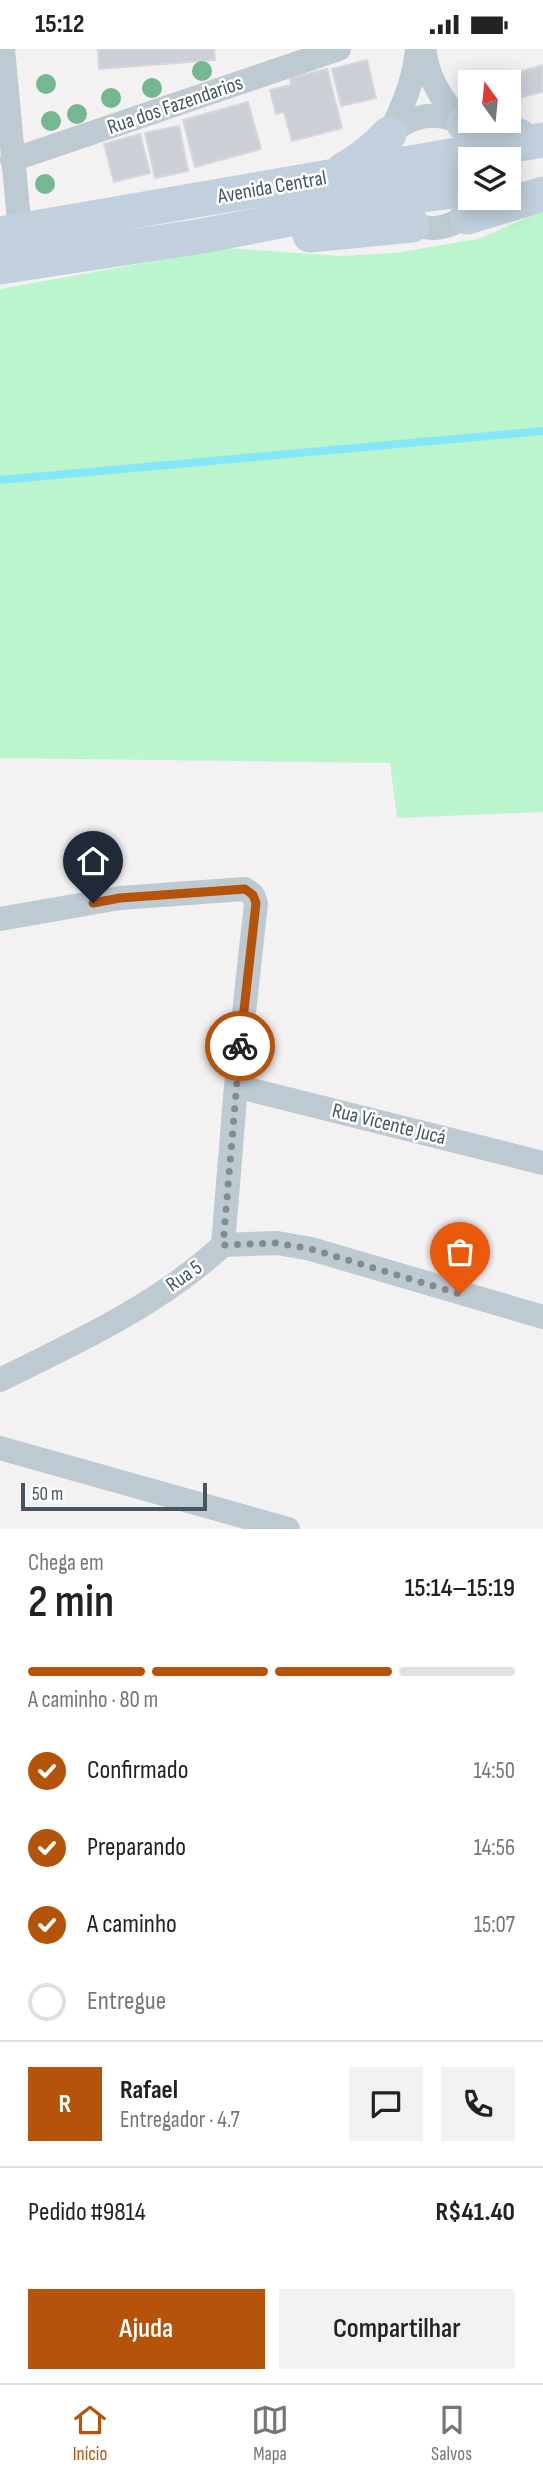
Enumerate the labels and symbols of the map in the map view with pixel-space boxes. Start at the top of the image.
street label: Rua dos Fazendarios [104,70,246,140]
north arrow [458,70,522,133]
street label: Avenida Central [215,165,328,209]
pin [63,831,123,903]
courier [205,1011,275,1081]
street label: Rua Vicente Jucá [329,1098,449,1150]
pin [430,1222,490,1294]
street label: Rua 5 [161,1255,207,1297]
scale bar [21,1480,206,1512]

